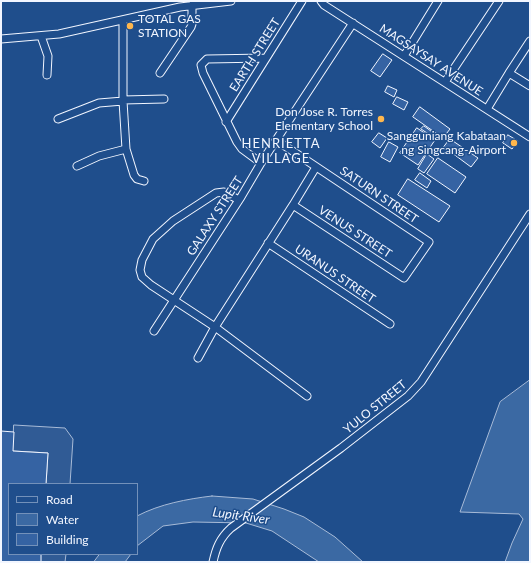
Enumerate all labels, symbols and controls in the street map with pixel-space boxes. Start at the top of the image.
place label: TOTAL GAS STATION [138,12,201,40]
street label: EARTH STREET [227,16,283,94]
marker: TOTAL GAS STATION [125,21,135,31]
street label: MAGSAYSAY AVENUE [377,21,485,99]
place label: Don Jose R. Torres Elementary School [275,105,373,133]
marker: Don Jose R. Torres Elementary School [376,114,386,124]
place label: Sangguniang Kabataan ng Singcang-Airport [387,129,506,157]
district label: HENRIETTA VILLAGE [242,136,320,167]
marker: Sangguniang Kabataan ng Singcang-Airport [509,138,519,148]
street label: SATURN STREET [337,163,421,227]
street label: GALAXY STREET [184,174,246,258]
street label: VENUS STREET [316,203,394,261]
street label: URANUS STREET [292,242,378,306]
street label: YULO STREET [341,377,409,437]
legend [8,483,138,555]
text: Road [46,492,73,507]
water label: Lupit River [211,504,271,528]
text: Water [46,512,79,527]
text: Building [46,532,89,547]

